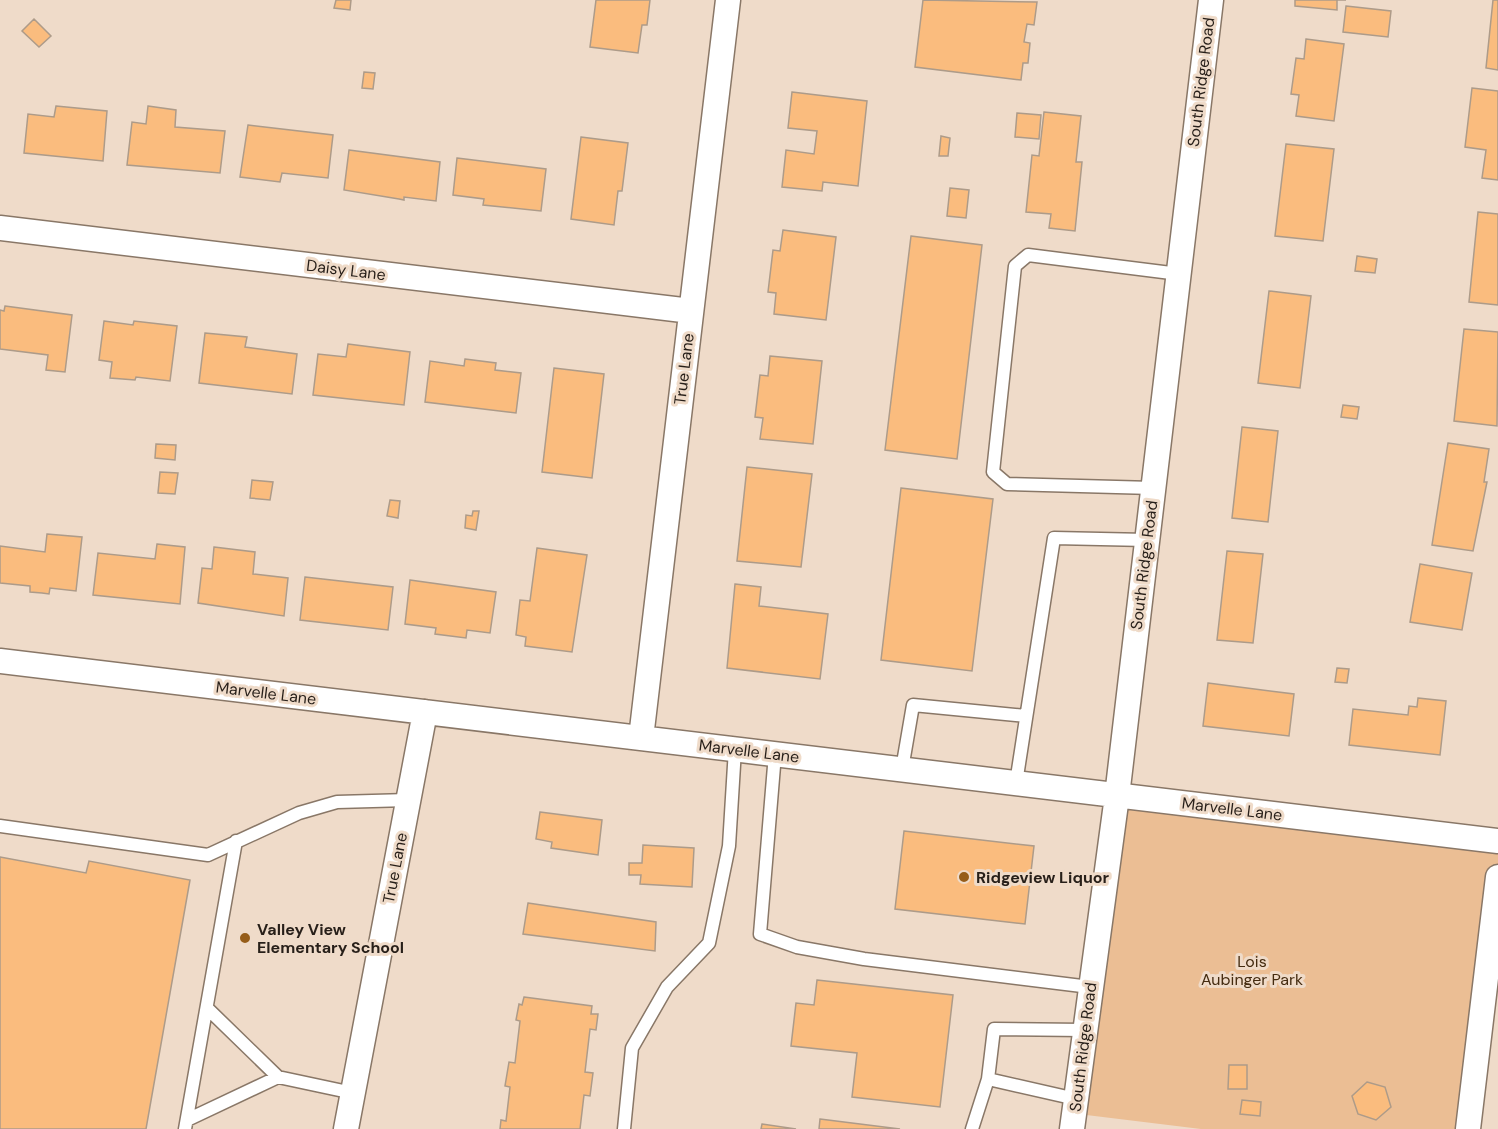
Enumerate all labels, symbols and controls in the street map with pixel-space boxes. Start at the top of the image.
street label: South Ridge Road [1183,16,1219,148]
street label: Daisy Lane [305,255,387,285]
street label: True Lane [669,332,699,406]
street label: South Ridge Road [1126,499,1162,631]
street label: Marvelle Lane [215,676,317,710]
street label: Marvelle Lane [698,734,800,768]
street label: Marvelle Lane [1181,792,1283,826]
street label: True Lane [378,831,412,905]
place label: Ridgeview Liquor [976,867,1110,888]
marker: Ridgeview Liquor [957,870,971,884]
place label: Valley View Elementary School [257,919,404,958]
marker: Valley View Elementary School [238,931,252,945]
park label: Lois Aubinger Park [1201,951,1303,990]
street label: South Ridge Road [1065,981,1101,1113]

